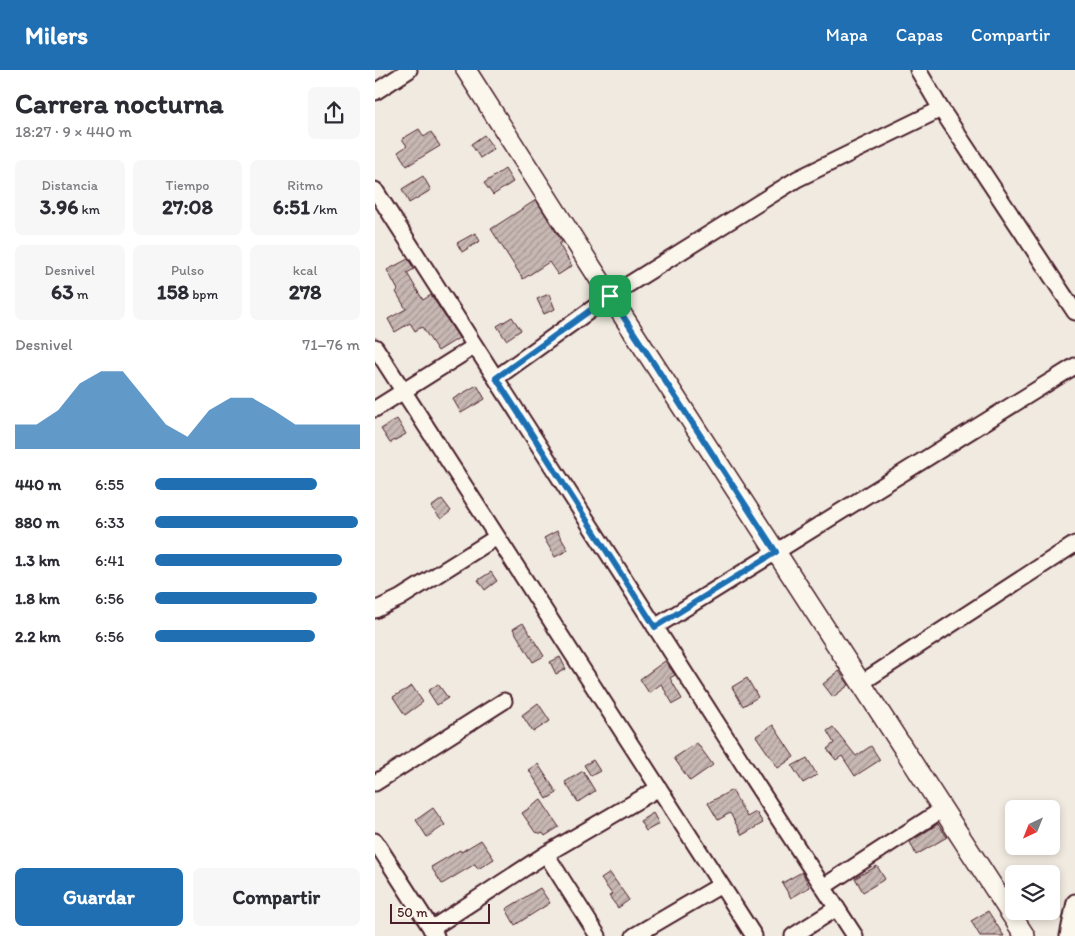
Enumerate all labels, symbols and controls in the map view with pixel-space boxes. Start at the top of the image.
text: Milers [25,21,88,50]
text: Mapa [826,24,868,46]
text: Capas [896,24,943,46]
text: Compartir [971,24,1050,46]
text: Carrera nocturna [15,86,224,120]
button: share [308,87,360,139]
text: 18:27 · 9 × 440 m [15,122,132,141]
text: Distancia [42,177,98,194]
text: Tiempo [166,177,209,194]
text: Ritmo [287,177,323,194]
text: 3.96 [40,194,78,219]
text: 27:08 [162,194,213,219]
text: 6:51 [273,194,310,219]
text: km [78,201,100,218]
text: /km [310,201,337,218]
text: Desnivel [45,262,95,279]
text: Pulso [171,262,204,279]
text: kcal [293,262,318,279]
pin [589,275,631,317]
text: 63 [51,279,74,304]
text: 158 [157,279,189,304]
text: 278 [289,279,322,304]
icon: arrive [596,282,624,310]
text: m [74,286,89,303]
text: bpm [189,286,218,303]
text: Desnivel [15,335,73,354]
text: 71–76 m [302,335,360,354]
text: 440 m [15,475,61,494]
text: 6:55 [95,475,124,494]
text: 880 m [15,513,59,532]
text: 6:33 [95,513,125,532]
text: 1.3 km [15,551,60,570]
text: 6:41 [95,551,124,570]
text: 1.8 km [15,589,60,608]
text: 6:56 [95,589,124,608]
text: 2.2 km [15,627,61,646]
text: 6:56 [95,627,124,646]
north arrow [1005,800,1060,855]
map controls [1005,800,1060,920]
button: layers [1005,865,1060,920]
button: Guardar [15,868,183,926]
button: Compartir [193,868,360,926]
scale bar [390,901,490,924]
text: 50 m [397,904,428,921]

